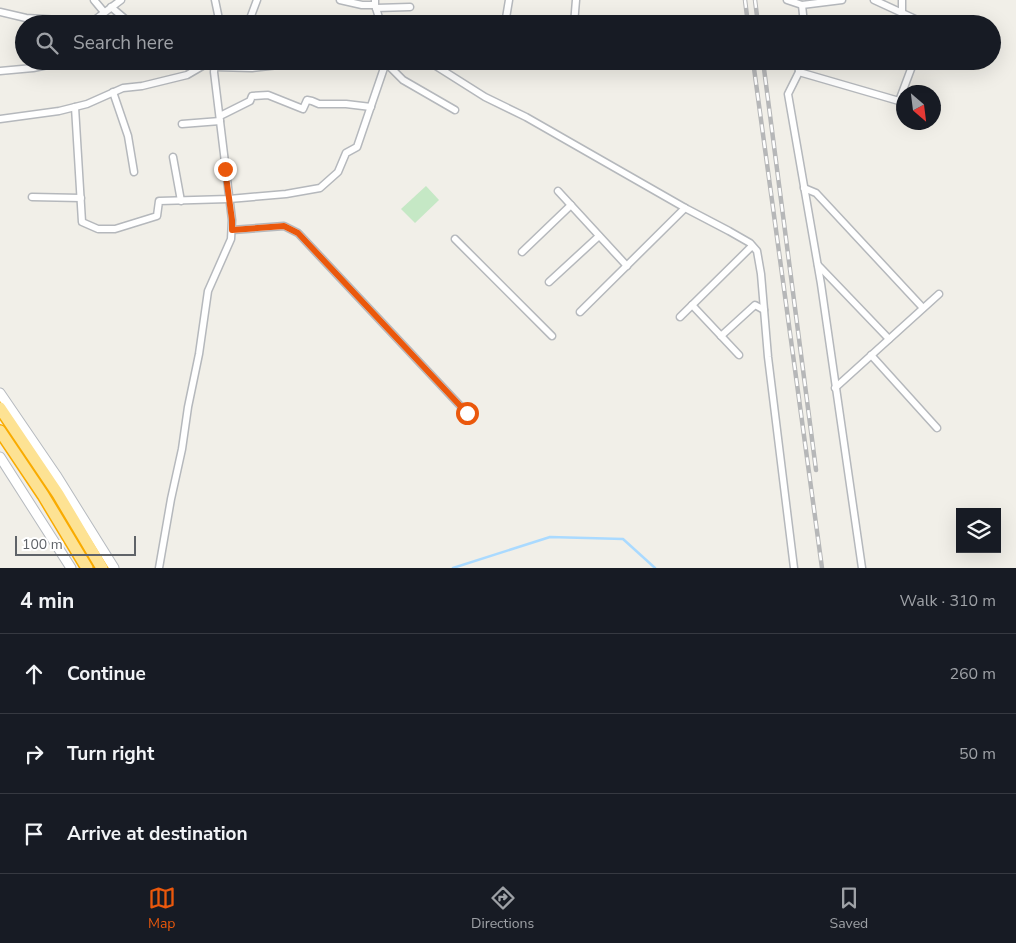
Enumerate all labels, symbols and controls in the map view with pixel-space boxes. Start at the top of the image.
search box [15,15,1001,70]
icon: search [33,29,61,57]
text: Search here [73,30,174,56]
north arrow [896,85,941,130]
route end [214,158,237,181]
route start [456,402,479,425]
map controls [956,508,1001,553]
button: layers [956,508,1001,553]
scale bar [15,533,136,556]
text: 100 m [22,535,63,554]
text: 4 min [20,587,74,615]
text: Walk · 310 m [900,590,996,612]
icon: ahead [20,660,48,688]
text: Continue [67,661,146,687]
text: 260 m [949,663,996,685]
icon: right [20,740,48,768]
text: Turn right [67,741,154,767]
text: 50 m [959,743,996,765]
icon: arrive [20,820,48,848]
text: Arrive at destination [67,821,248,847]
tab: Map [148,884,176,933]
tab: Directions [471,884,534,933]
tab: Saved [830,884,868,933]

